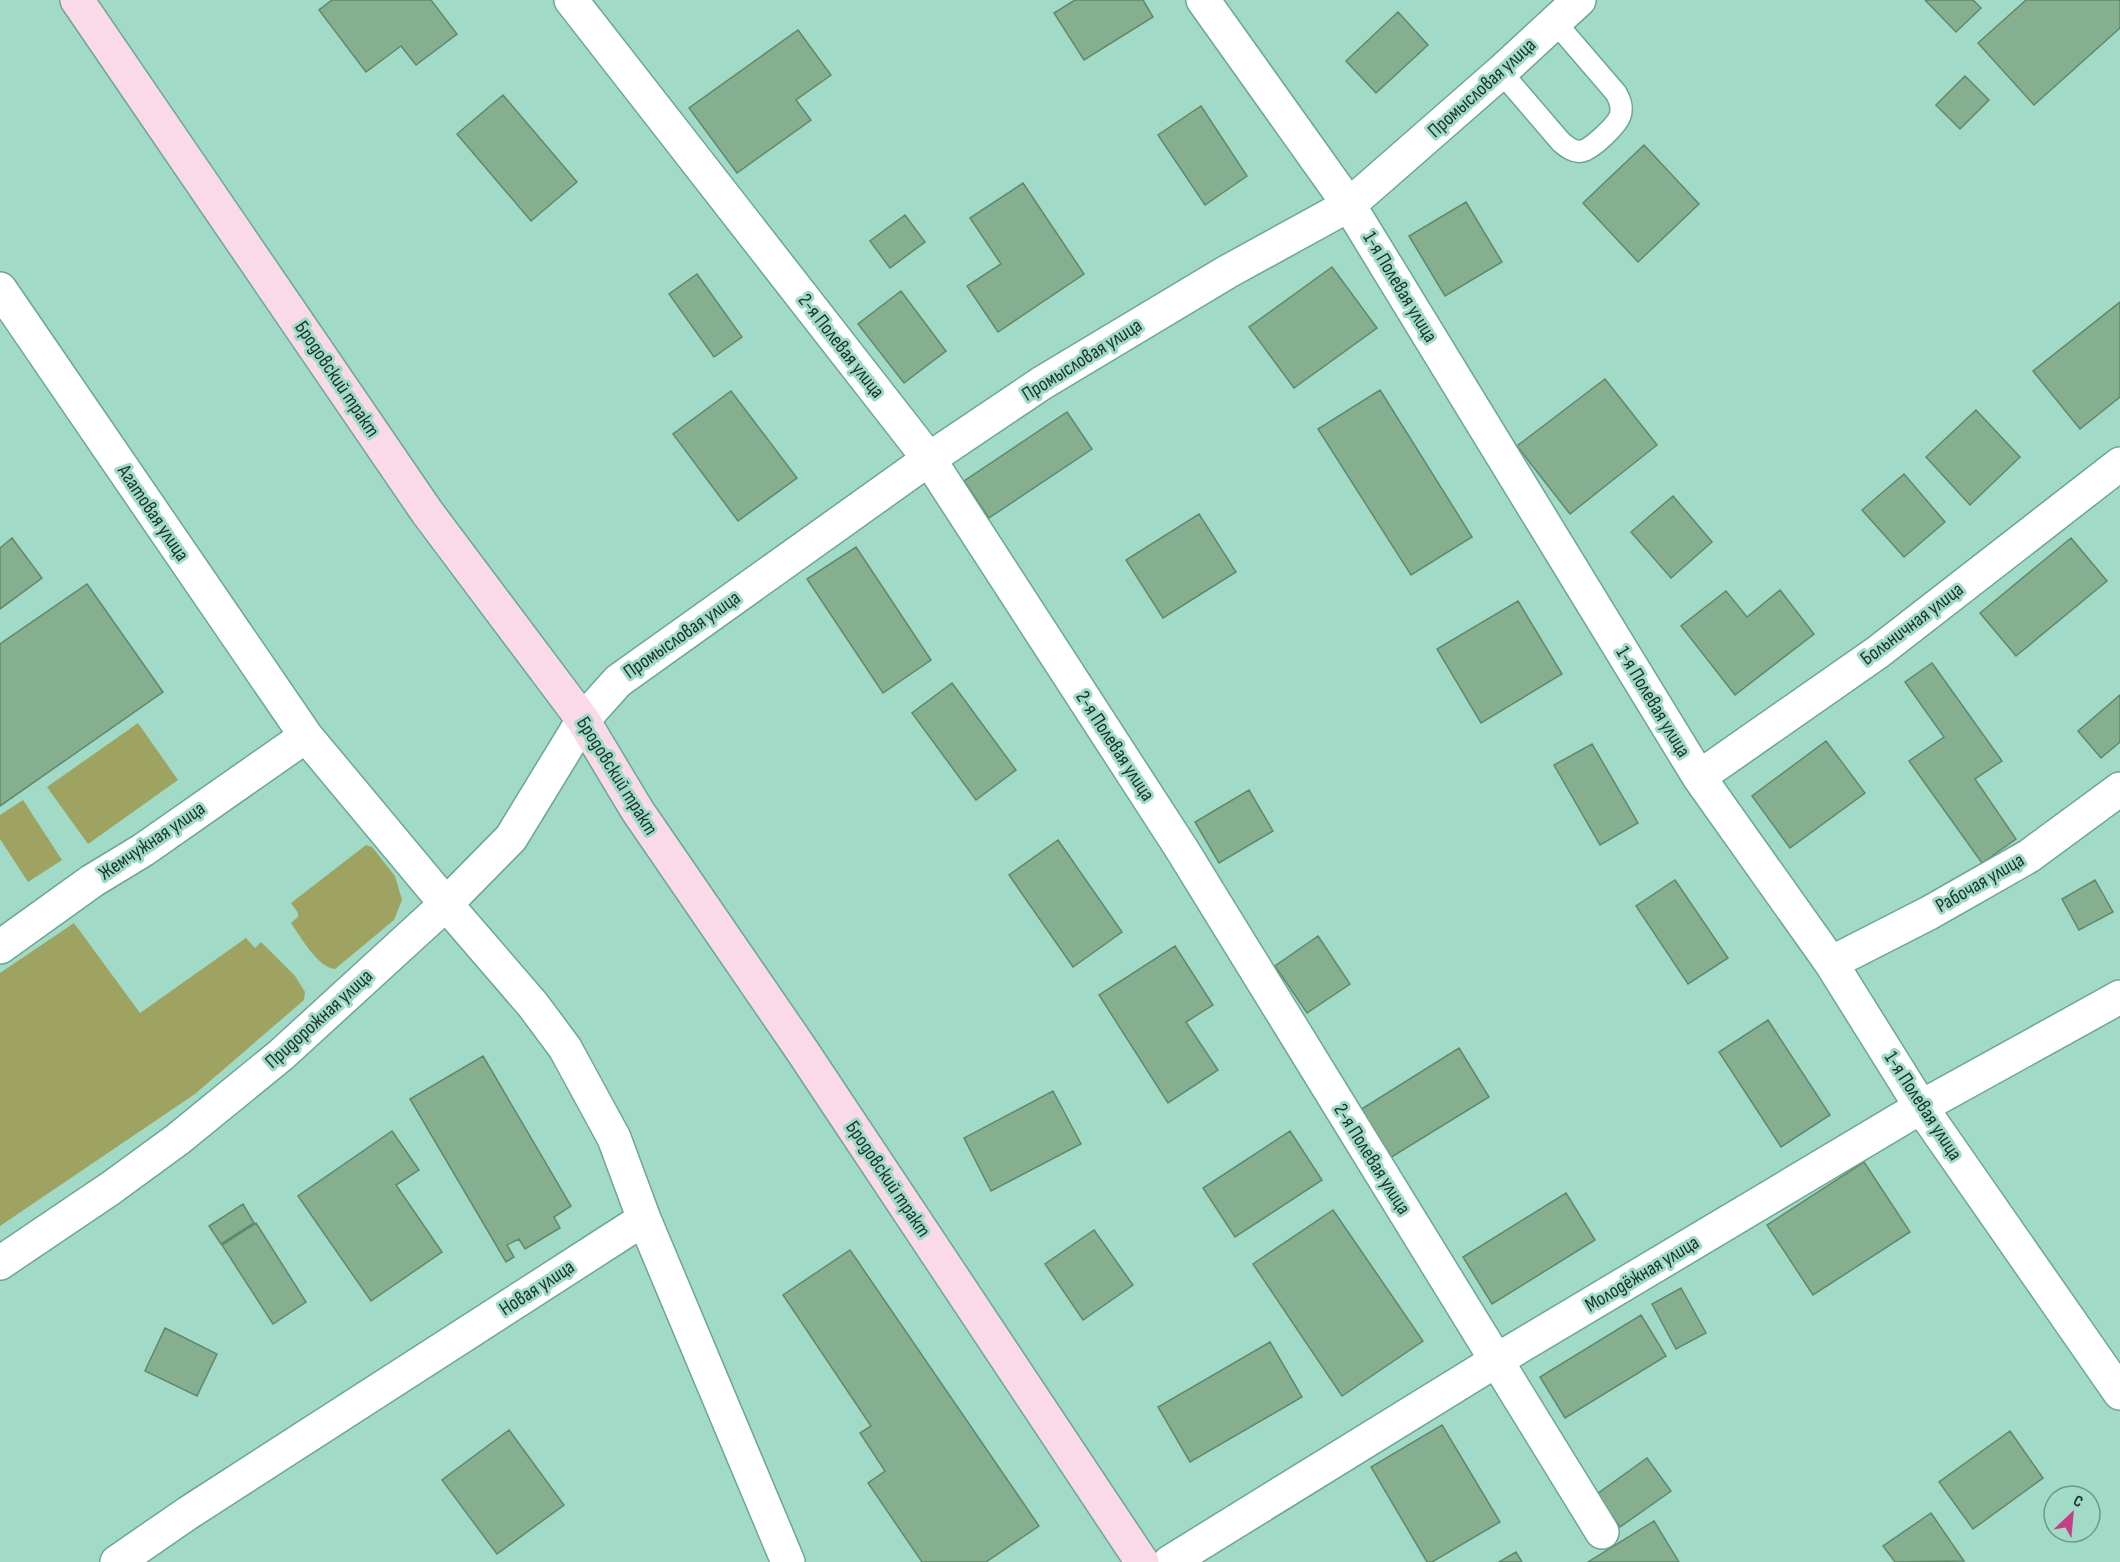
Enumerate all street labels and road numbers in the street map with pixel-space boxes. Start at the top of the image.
street label: Промысловая улица [1423,33,1541,143]
street label: 1-я Полевая улица [1358,227,1442,347]
street label: 2-я Полевая улица [793,289,889,403]
street label: Промысловая улица [1017,313,1147,407]
street label: Бродовский тракт [289,316,385,442]
street label: Агатовая улица [111,459,194,566]
street label: Больничная улица [1856,577,1968,671]
street label: Промысловая улица [619,586,745,684]
street label: 1-я Полевая улица [1611,642,1695,762]
street label: 2-я Полевая улица [1071,687,1159,805]
street label: Бродовский тракт [571,712,663,840]
street label: Жемчужная улица [94,797,210,885]
street label: Рабочая улица [1931,848,2029,918]
street label: Придорожная улица [260,964,378,1074]
street label: 1-я Полевая улица [1879,1047,1967,1165]
street label: 2-я Полевая улица [1328,1099,1416,1219]
street label: Бродовский тракт [840,1116,936,1242]
street label: Молодёжная улица [1581,1231,1703,1317]
street label: Новая улица [495,1255,579,1321]

